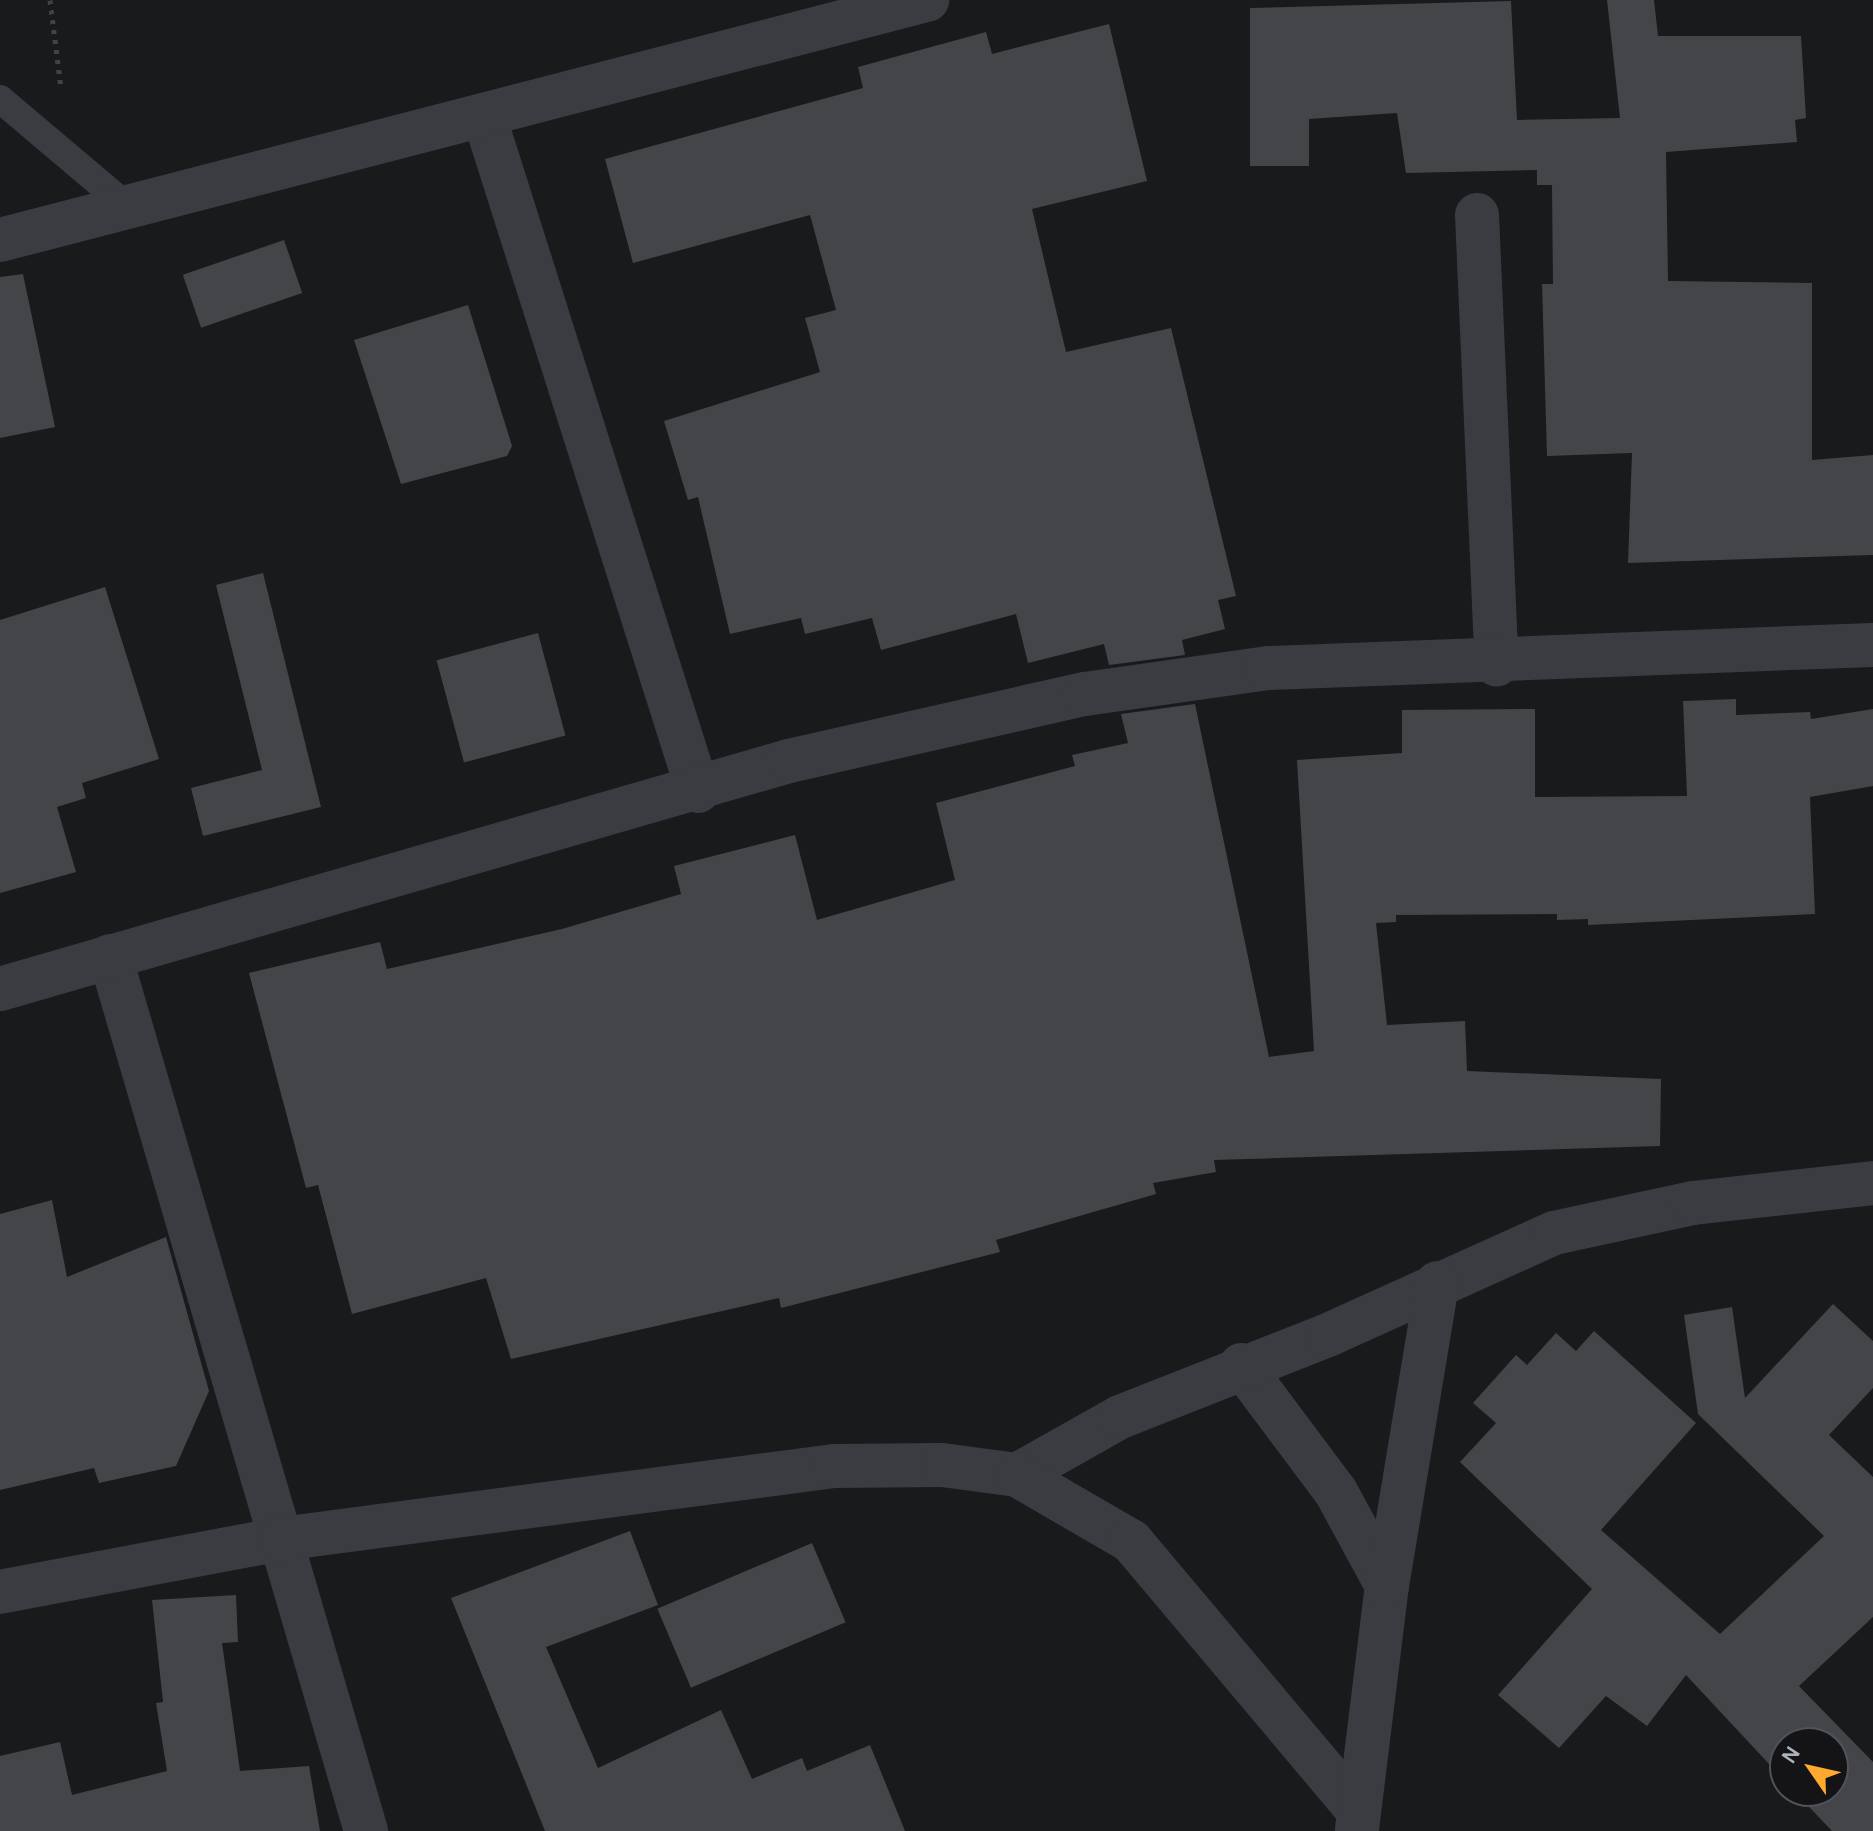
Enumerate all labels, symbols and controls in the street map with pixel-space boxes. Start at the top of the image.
north arrow [1769,1727,1849,1807]
text: N [1776,1741,1806,1769]

